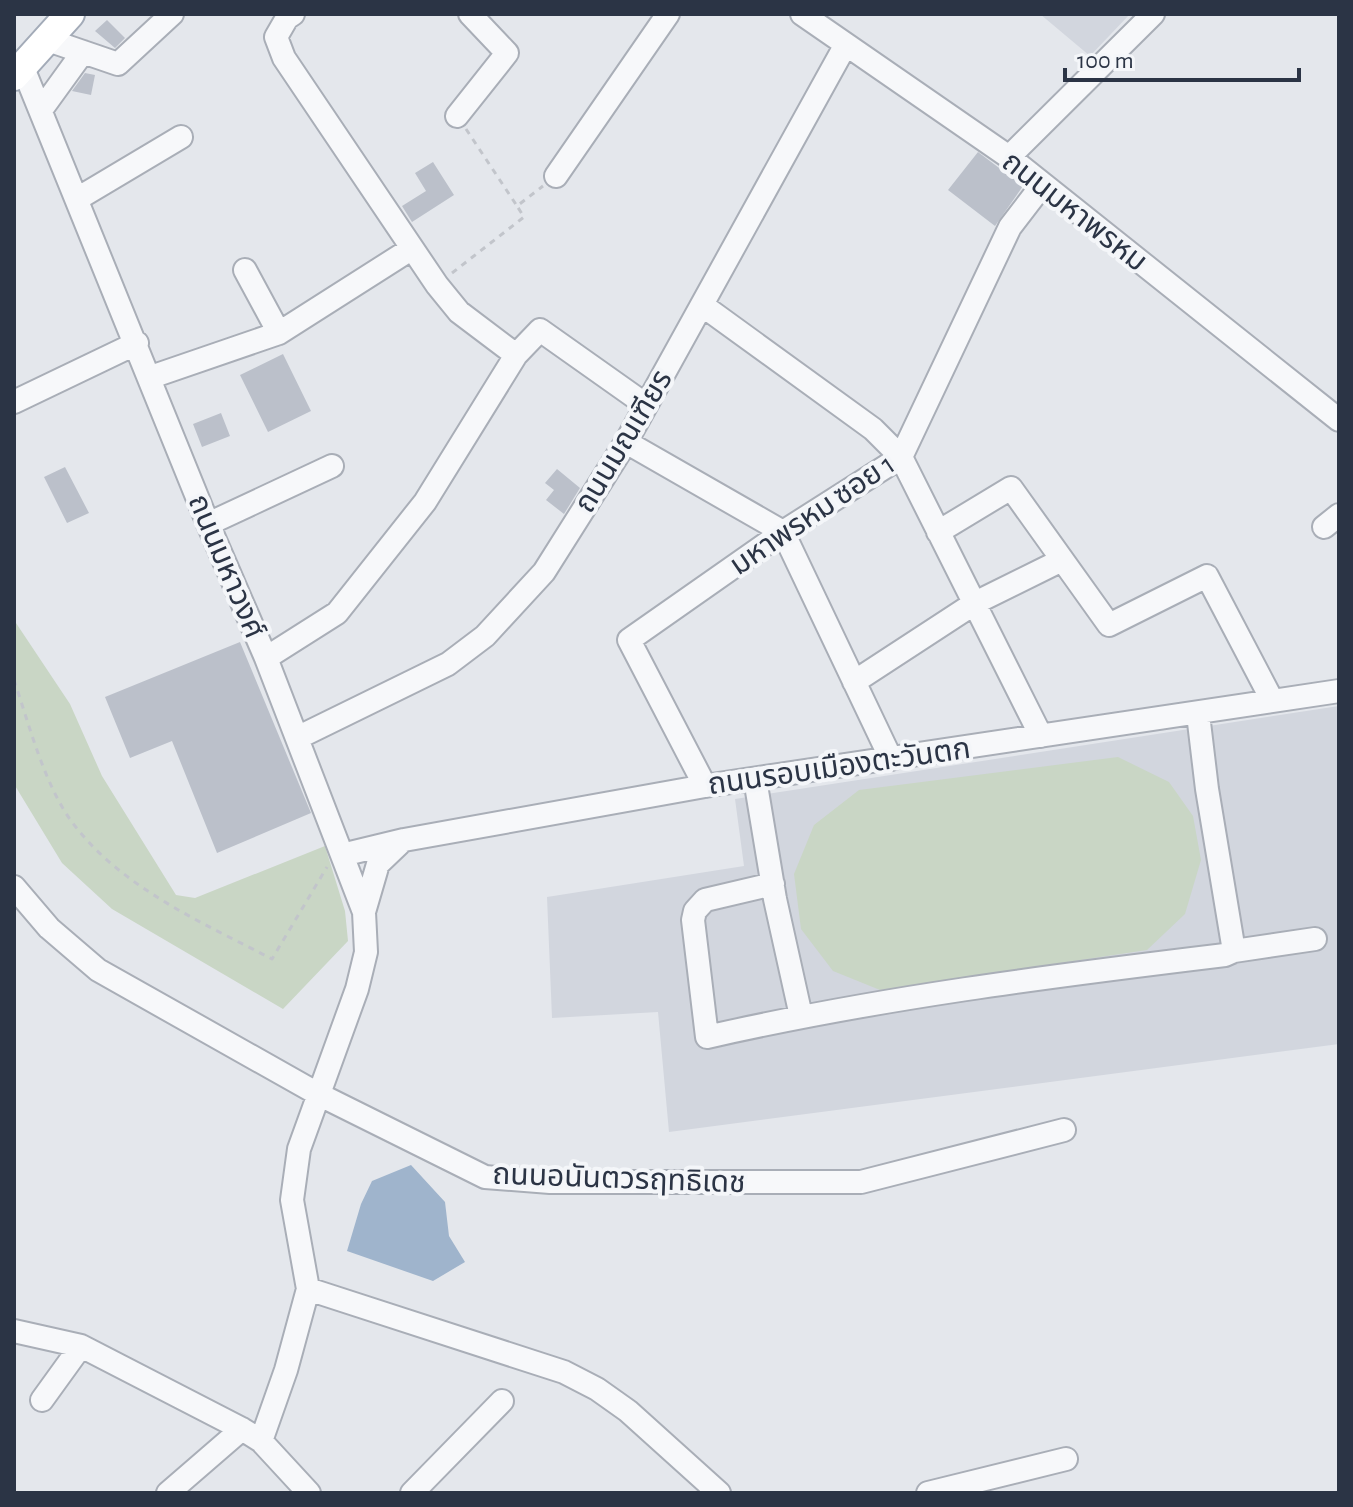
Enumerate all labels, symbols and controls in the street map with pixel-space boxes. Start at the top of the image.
scale bar [1065,32,1299,82]
text: 100 m [1077,49,1134,73]
street label: ถนนมหาพรหม [996,146,1152,277]
street label: ถนนมณเฑียร [570,365,678,518]
street label: มหาพรหม ซอย 1 [725,449,900,581]
street label: ถนนมหาวงศ์ [182,490,270,643]
street label: ถนนรอบเมืองตะวันตก [706,734,972,800]
street label: ถนนอนันตวรฤทธิเดช [492,1160,746,1198]

